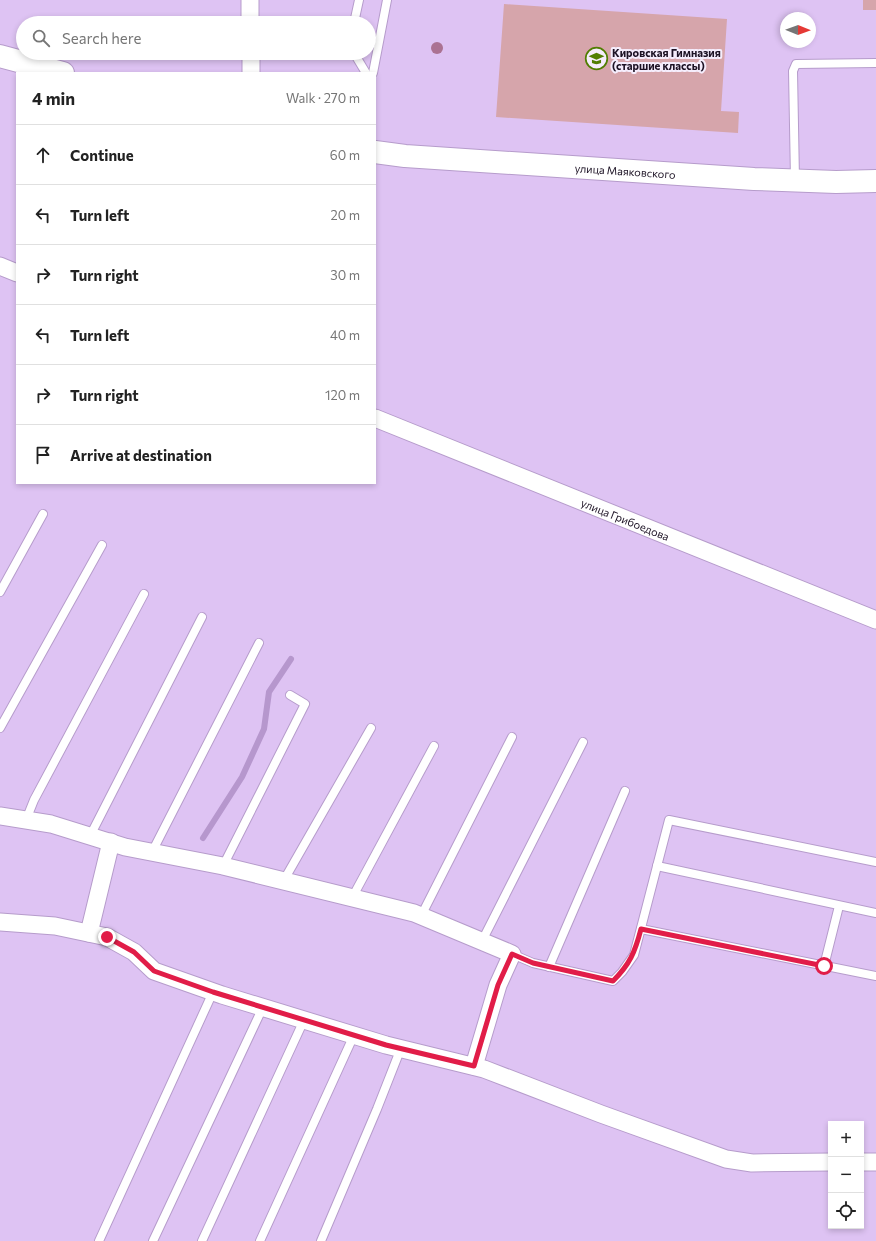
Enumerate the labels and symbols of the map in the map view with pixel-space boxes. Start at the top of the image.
north arrow [780,12,816,48]
school or university icon: Кировская Гимназия (старшие классы) [584,45,610,71]
place label: Кировская Гимназия (старшие классы) [612,46,721,72]
street label: улица Маяковского [574,161,677,180]
street label: улица Грибоедова [579,495,671,543]
route end [98,928,116,946]
route start [815,957,833,975]

